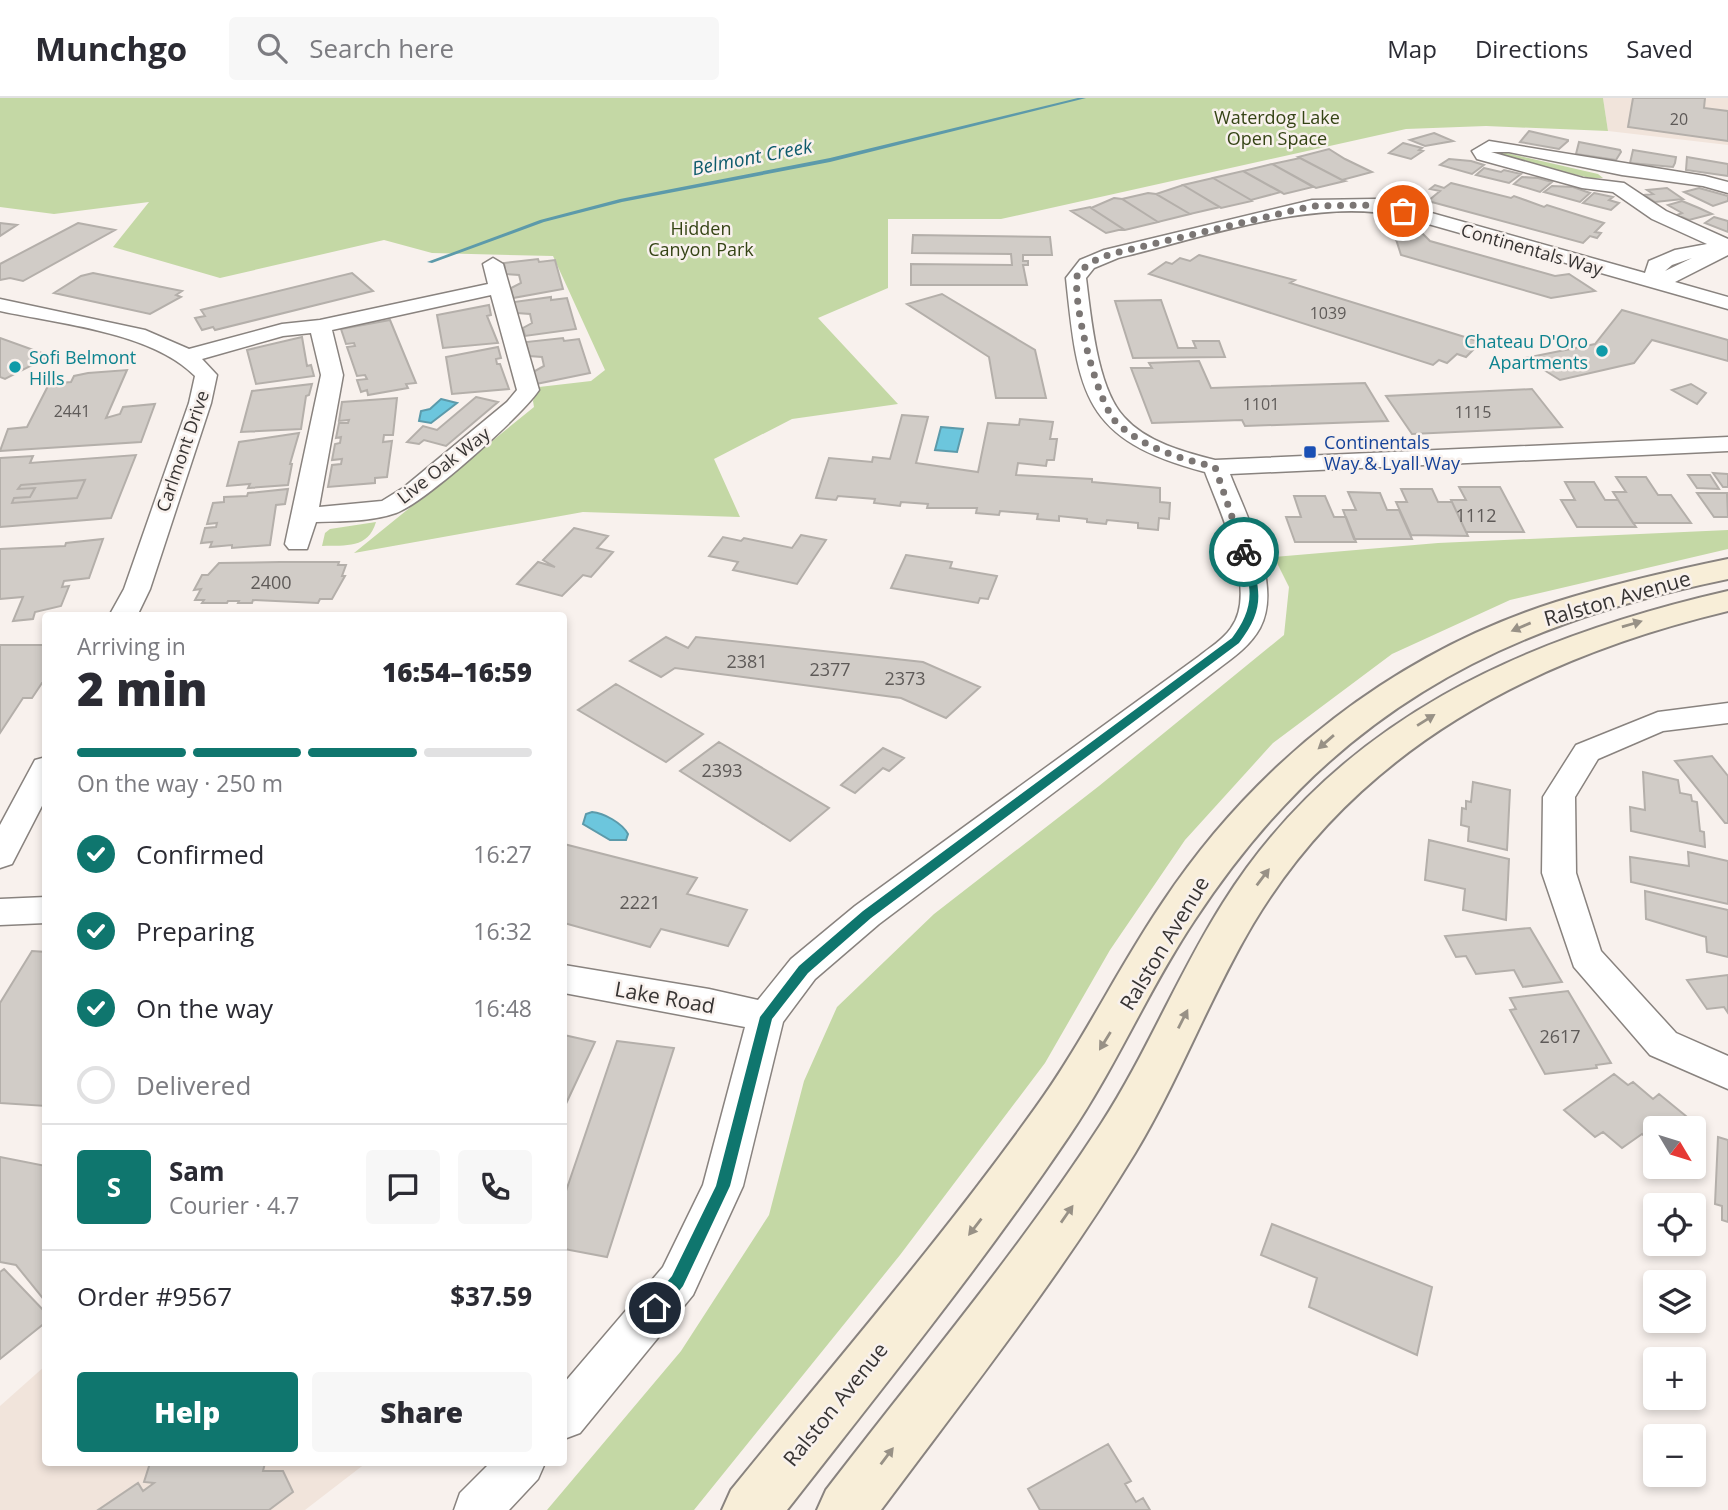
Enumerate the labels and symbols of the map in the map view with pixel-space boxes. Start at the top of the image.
park label: Waterdog Lake Open Space [1214,105,1340,150]
house number: 20 [1670,108,1688,130]
water label: Belmont Creek [690,132,815,181]
pin [1373,181,1433,241]
park label: Hidden Canyon Park [648,216,754,261]
street label: Continentals Way [1458,217,1607,281]
house number: 1039 [1310,302,1346,324]
place label: Chateau D'Oro Apartments [1464,329,1588,374]
marker: Chateau D'Oro Apartments [1594,343,1610,359]
place label: Sofi Belmont Hills [29,345,136,390]
marker: Sofi Belmont Hills [7,359,23,375]
street label: Carlmont Drive [150,387,214,515]
house number: 1101 [1243,393,1279,415]
house number: 2441 [54,400,90,422]
house number: 1115 [1455,401,1491,423]
street label: Live Oak Way [392,421,495,509]
place label: Continentals Way & Lyall Way [1324,430,1461,475]
marker: Continentals Way & Lyall Way [1302,444,1318,460]
house number: 1112 [1455,503,1497,527]
courier [1209,517,1279,587]
street label: Ralston Avenue [1540,564,1694,632]
house number: 2400 [250,570,292,594]
one-way arrow [1621,619,1642,629]
one-way arrow [1511,621,1531,633]
house number: 2381 [726,649,768,673]
house number: 2377 [809,657,851,681]
house number: 2373 [884,666,926,690]
one-way arrow [1417,714,1436,727]
one-way arrow [1317,734,1335,750]
house number: 2393 [701,758,743,782]
one-way arrow [1256,868,1270,886]
street label: Ralston Avenue [1113,871,1215,1015]
house number: 2221 [619,890,661,914]
street label: Lake Road [613,974,717,1020]
one-way arrow [1178,1009,1189,1029]
house number: 2617 [1539,1024,1581,1048]
one-way arrow [1099,1031,1112,1051]
north arrow [1643,1116,1706,1180]
one-way arrow [1060,1205,1074,1223]
one-way arrow [968,1218,983,1236]
pin [625,1278,685,1338]
street label: Ralston Avenue [776,1336,894,1472]
one-way arrow [879,1447,894,1465]

